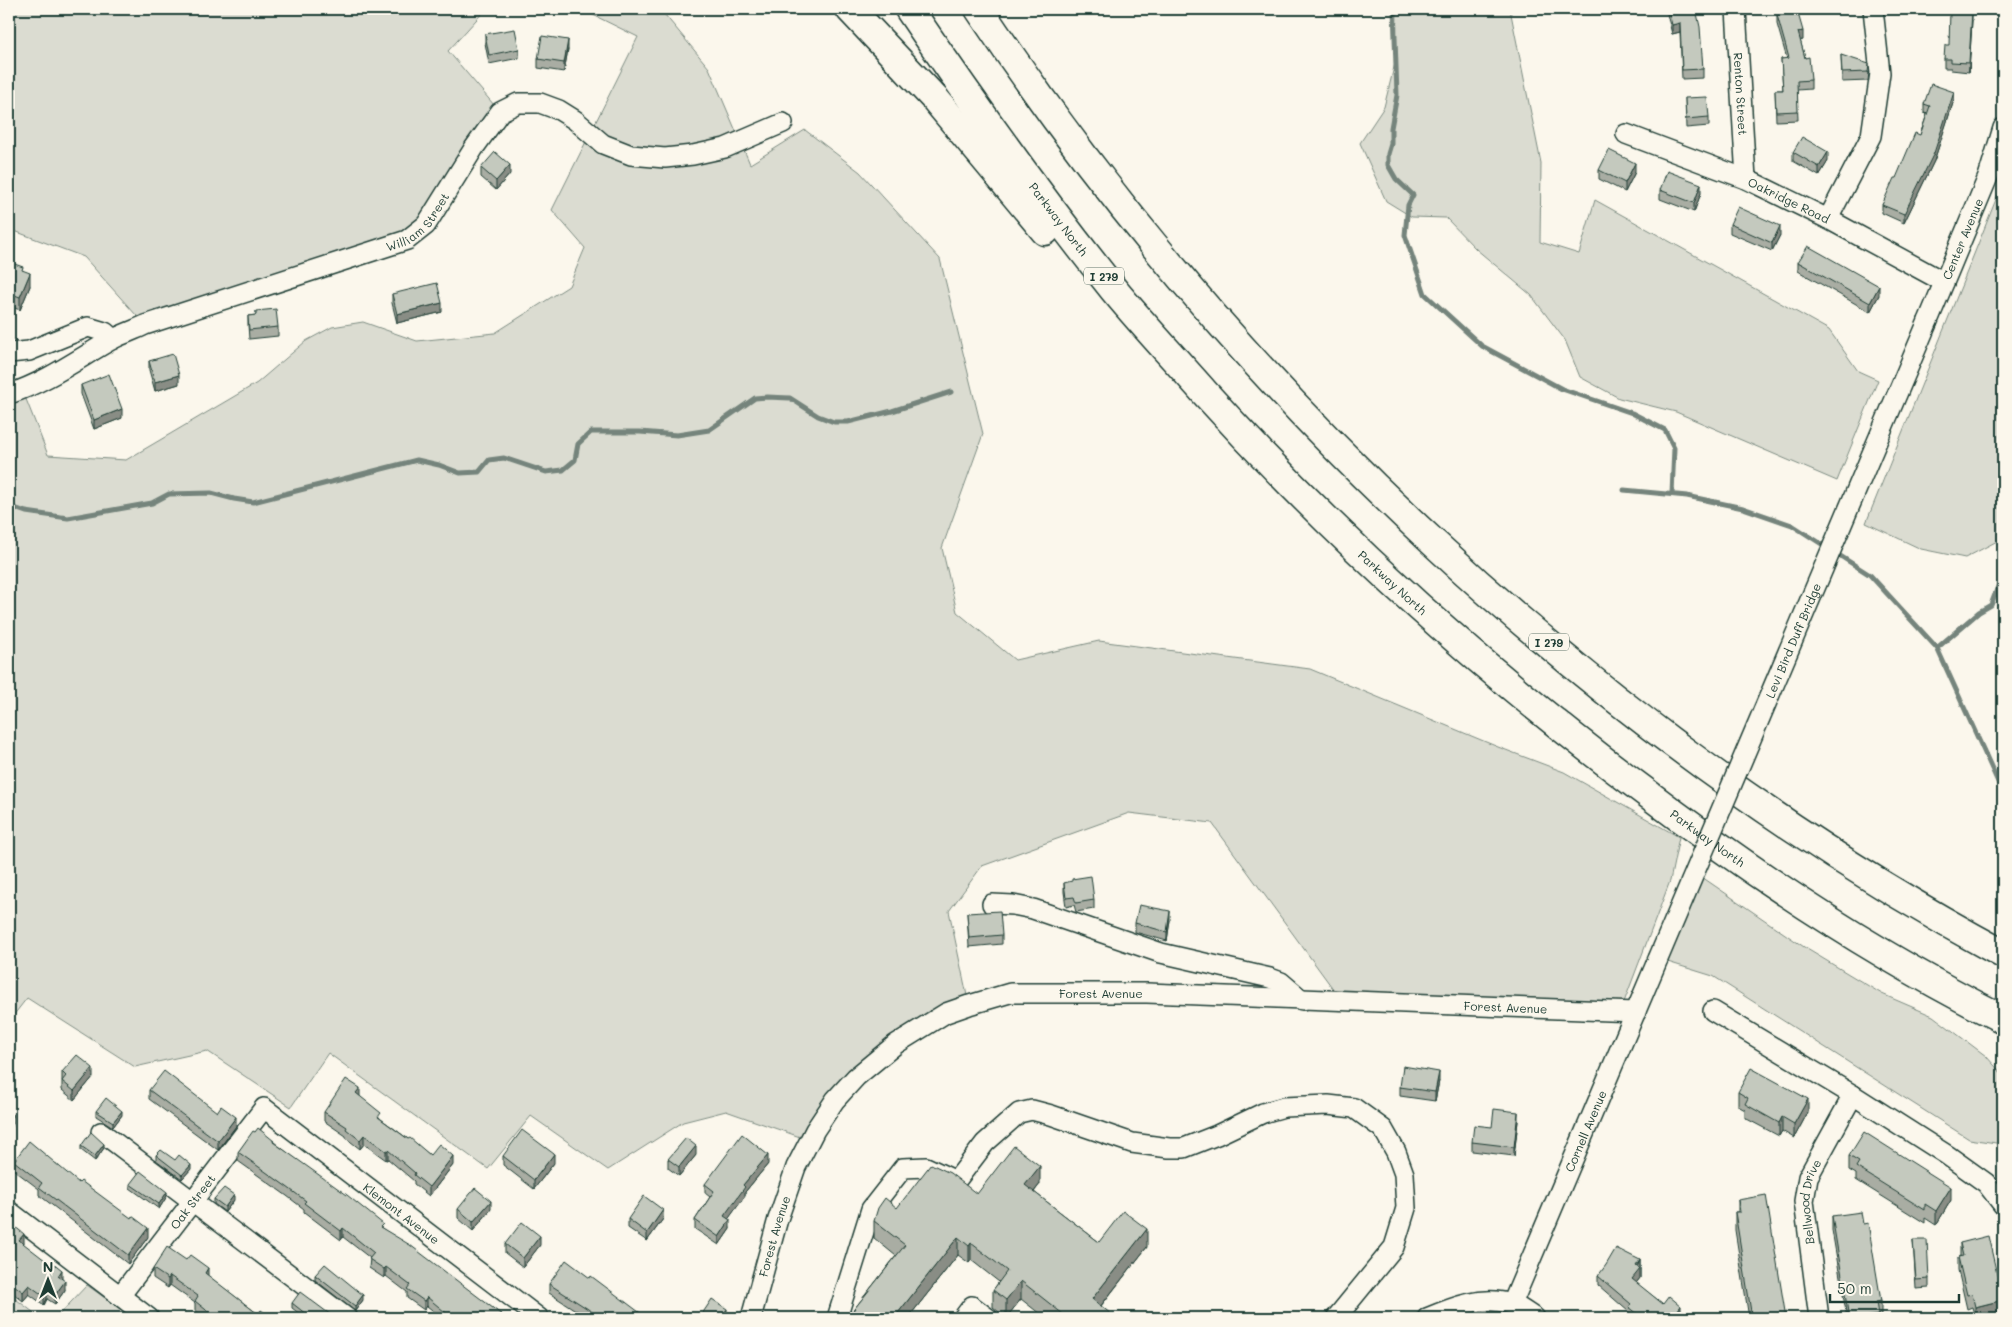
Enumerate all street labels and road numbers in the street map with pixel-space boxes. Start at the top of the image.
street label: Renton Street [1731,52,1751,136]
street label: Oakridge Road [1746,173,1833,227]
street label: Parkway North [1026,179,1092,259]
street label: William Street [384,189,452,254]
street label: Center Avenue [1938,196,1986,282]
road number: I 279 [1084,268,1124,284]
street label: Parkway North [1355,546,1431,618]
street label: Levi Bird Duff Bridge [1761,580,1824,700]
road number: I 279 [1529,634,1569,650]
street label: Parkway North [1667,806,1748,870]
street label: Forest Avenue [1059,985,1143,1001]
street label: Forest Avenue [1463,997,1548,1017]
street label: Cornell Avenue [1561,1088,1610,1174]
street label: Bellwood Drive [1796,1156,1824,1245]
street label: Oak Street [166,1171,219,1232]
street label: Klemont Avenue [360,1179,443,1247]
street label: Forest Avenue [755,1193,794,1279]

